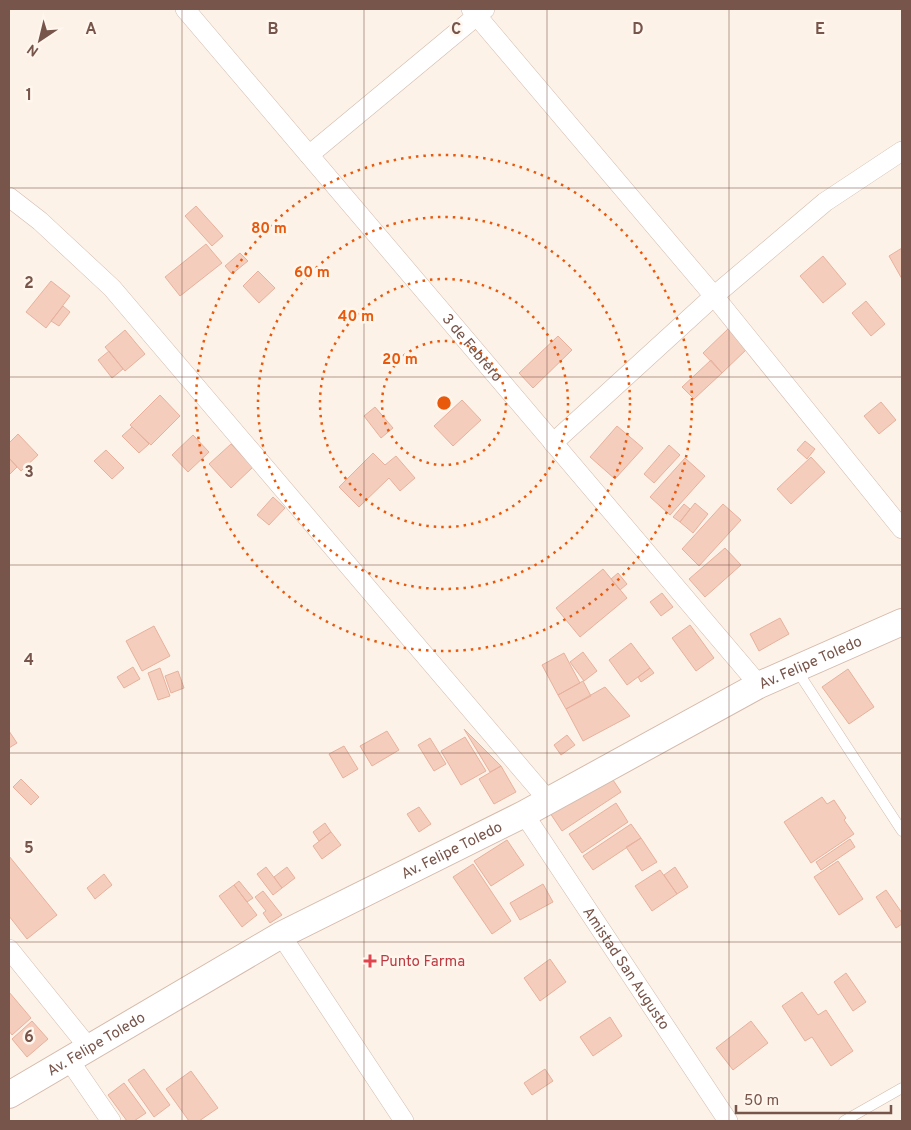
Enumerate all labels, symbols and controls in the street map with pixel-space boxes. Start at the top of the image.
north arrow [15,15,65,65]
text: A [85,20,97,40]
text: B [267,20,279,40]
text: C [451,20,461,40]
text: D [632,20,644,40]
text: E [815,20,825,40]
text: N [24,40,42,59]
text: 1 [26,86,32,106]
text: 80 m [251,220,287,239]
text: 60 m [294,264,330,283]
text: 2 [24,274,34,294]
text: 40 m [338,308,374,327]
street label: 3 de Febrero [437,310,506,387]
text: 20 m [382,351,418,370]
centre of rings [435,394,453,412]
text: 3 [24,463,34,483]
street label: Av. Felipe Toledo [756,633,865,695]
text: 4 [24,651,34,671]
street label: Av. Felipe Toledo [398,818,506,885]
text: 5 [24,839,34,859]
street label: Amistad San Augusto [577,904,673,1034]
place label: Punto Farma [380,953,465,972]
marker: Punto Farma [364,955,376,967]
street label: Av. Felipe Toledo [44,1009,149,1081]
text: 6 [24,1028,34,1048]
scale bar [736,1082,891,1114]
text: 50 m [744,1092,779,1111]

